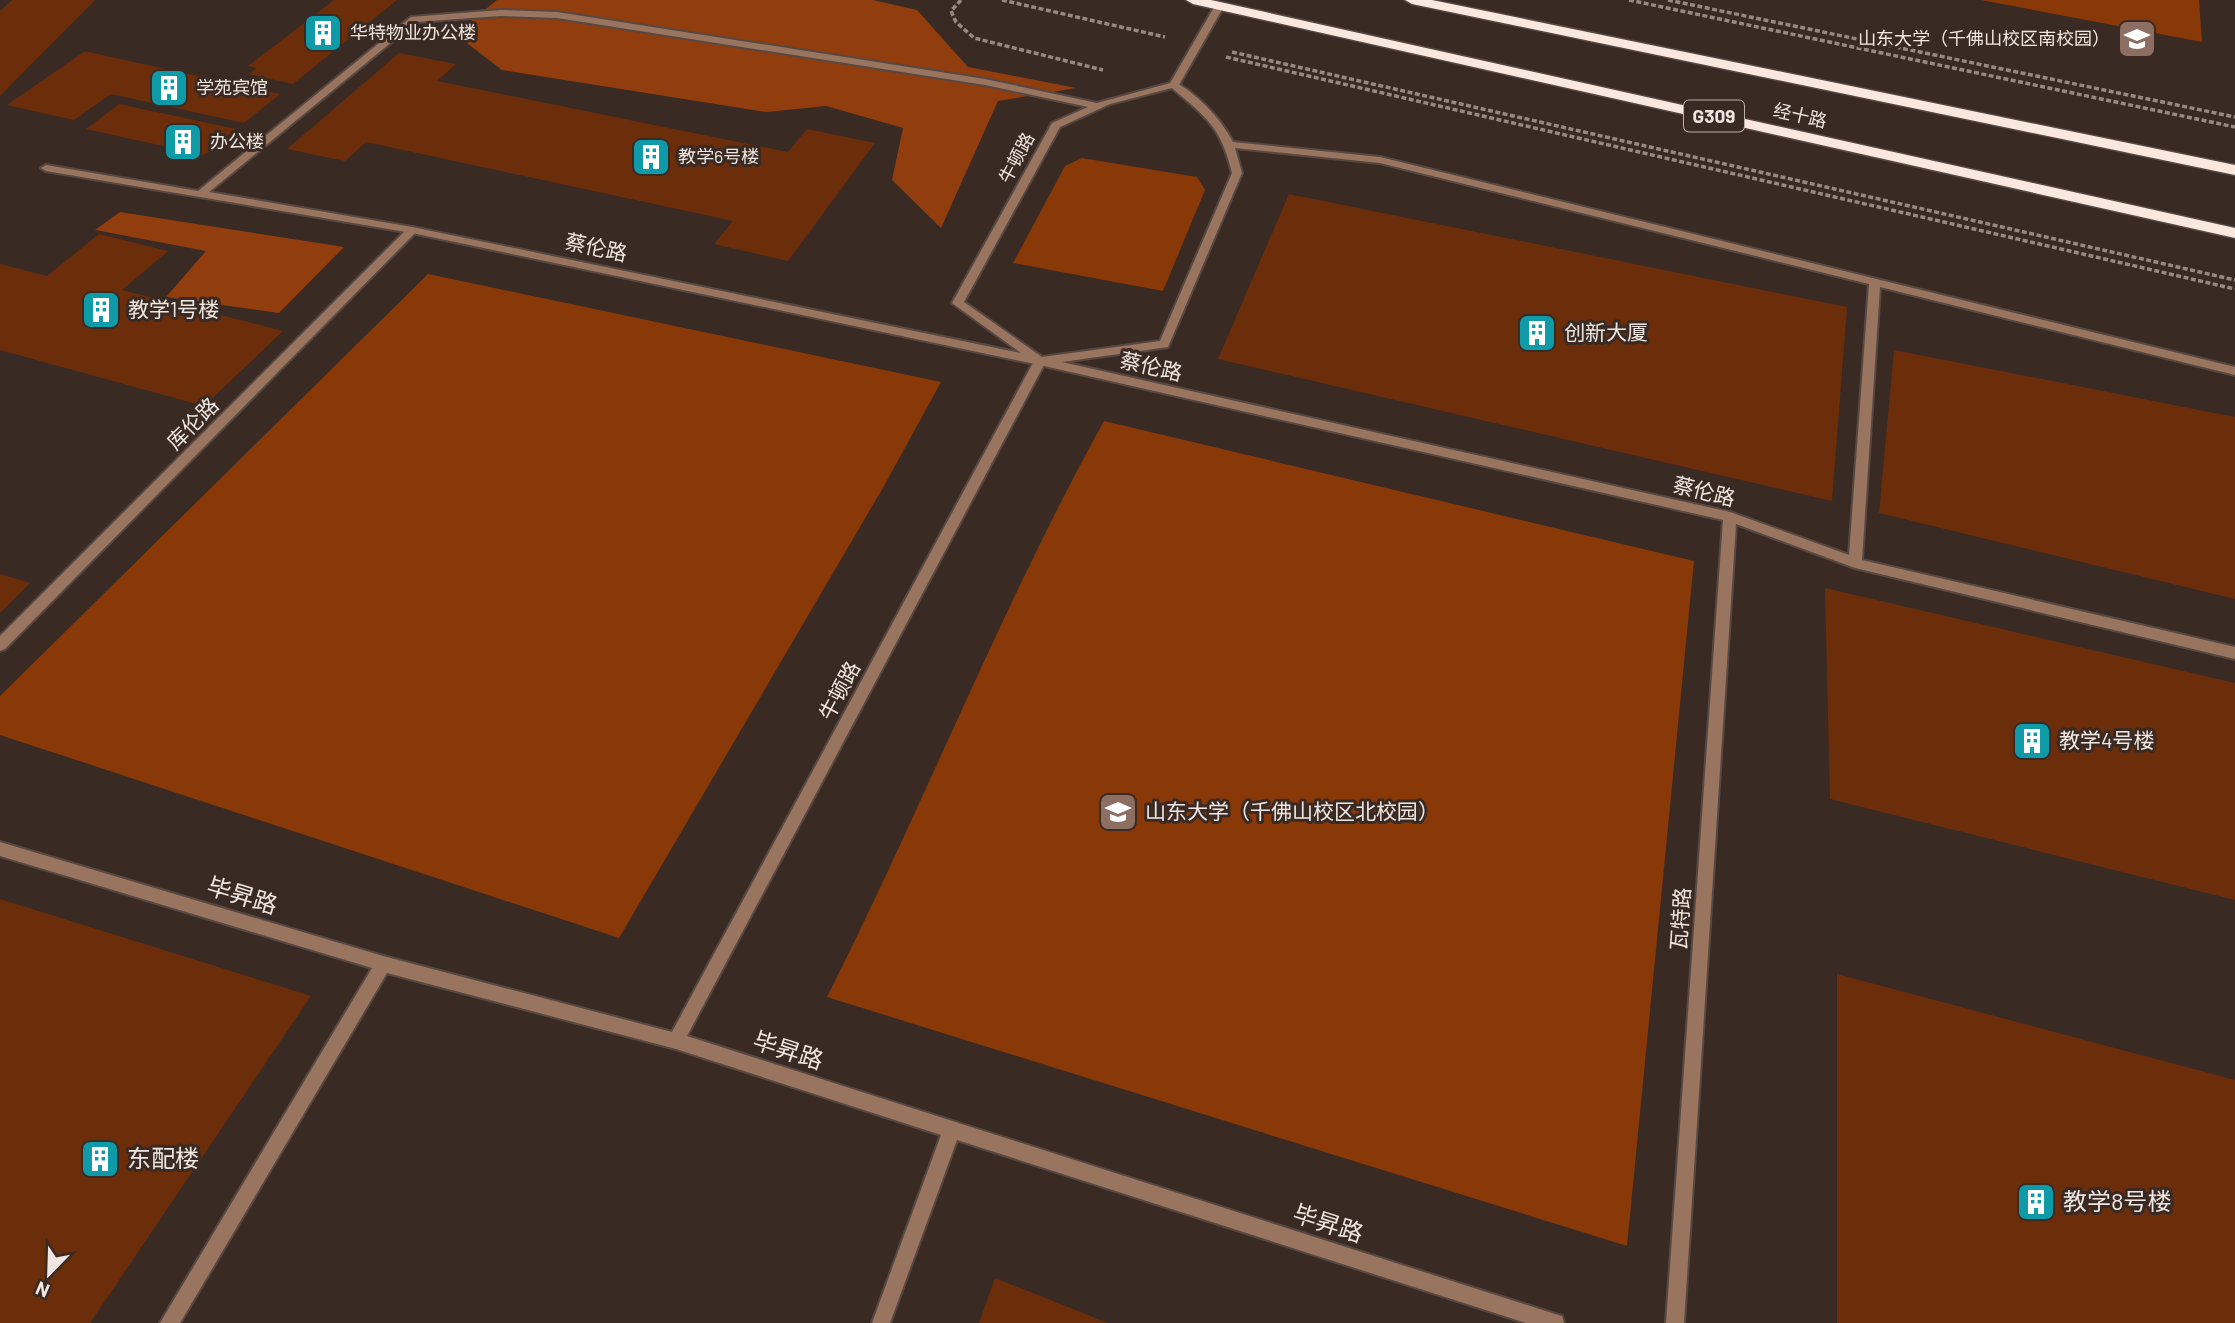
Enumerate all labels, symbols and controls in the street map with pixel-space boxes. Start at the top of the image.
building icon: 华特物业办公楼 [302,12,344,54]
school or university icon: 山东大学（千佛山校区南校园） [2116,18,2158,60]
place label: 华特物业办公楼 [350,21,476,43]
place label: 山东大学（千佛山校区南校园） [1858,27,2110,49]
building icon: 学苑宾馆 [148,67,190,109]
place label: 学苑宾馆 [196,76,268,98]
street label: 经十路 [1771,98,1829,132]
road number: G309 [1684,100,1744,132]
building icon: 办公楼 [162,121,204,163]
street label: 牛顿路 [994,129,1039,187]
place label: 办公楼 [210,130,264,152]
building icon: 教学6号楼 [630,136,672,178]
place label: 教学6号楼 [678,145,759,167]
street label: 蔡伦路 [563,228,630,265]
building icon: 教学1号楼 [80,289,122,331]
place label: 教学1号楼 [128,296,219,321]
building icon: 创新大厦 [1516,312,1558,354]
place label: 创新大厦 [1564,319,1648,344]
street label: 蔡伦路 [1118,346,1185,385]
street label: 库伦路 [161,392,223,454]
street label: 蔡伦路 [1671,471,1738,510]
street label: 牛顿路 [813,657,865,724]
building icon: 教学4号楼 [2011,720,2053,762]
place label: 教学4号楼 [2059,727,2155,752]
school or university icon: 山东大学（千佛山校区北校园） [1097,791,1139,833]
place label: 山东大学（千佛山校区北校园） [1145,798,1439,823]
street label: 毕昇路 [204,870,281,919]
street label: 瓦特路 [1665,887,1694,951]
street label: 毕昇路 [750,1025,827,1074]
building icon: 东配楼 [79,1138,121,1180]
place label: 东配楼 [127,1143,199,1172]
building icon: 教学8号楼 [2015,1181,2057,1223]
place label: 教学8号楼 [2063,1186,2172,1215]
street label: 毕昇路 [1290,1198,1367,1247]
north arrow [14,1239,84,1309]
text: N [32,1277,52,1303]

